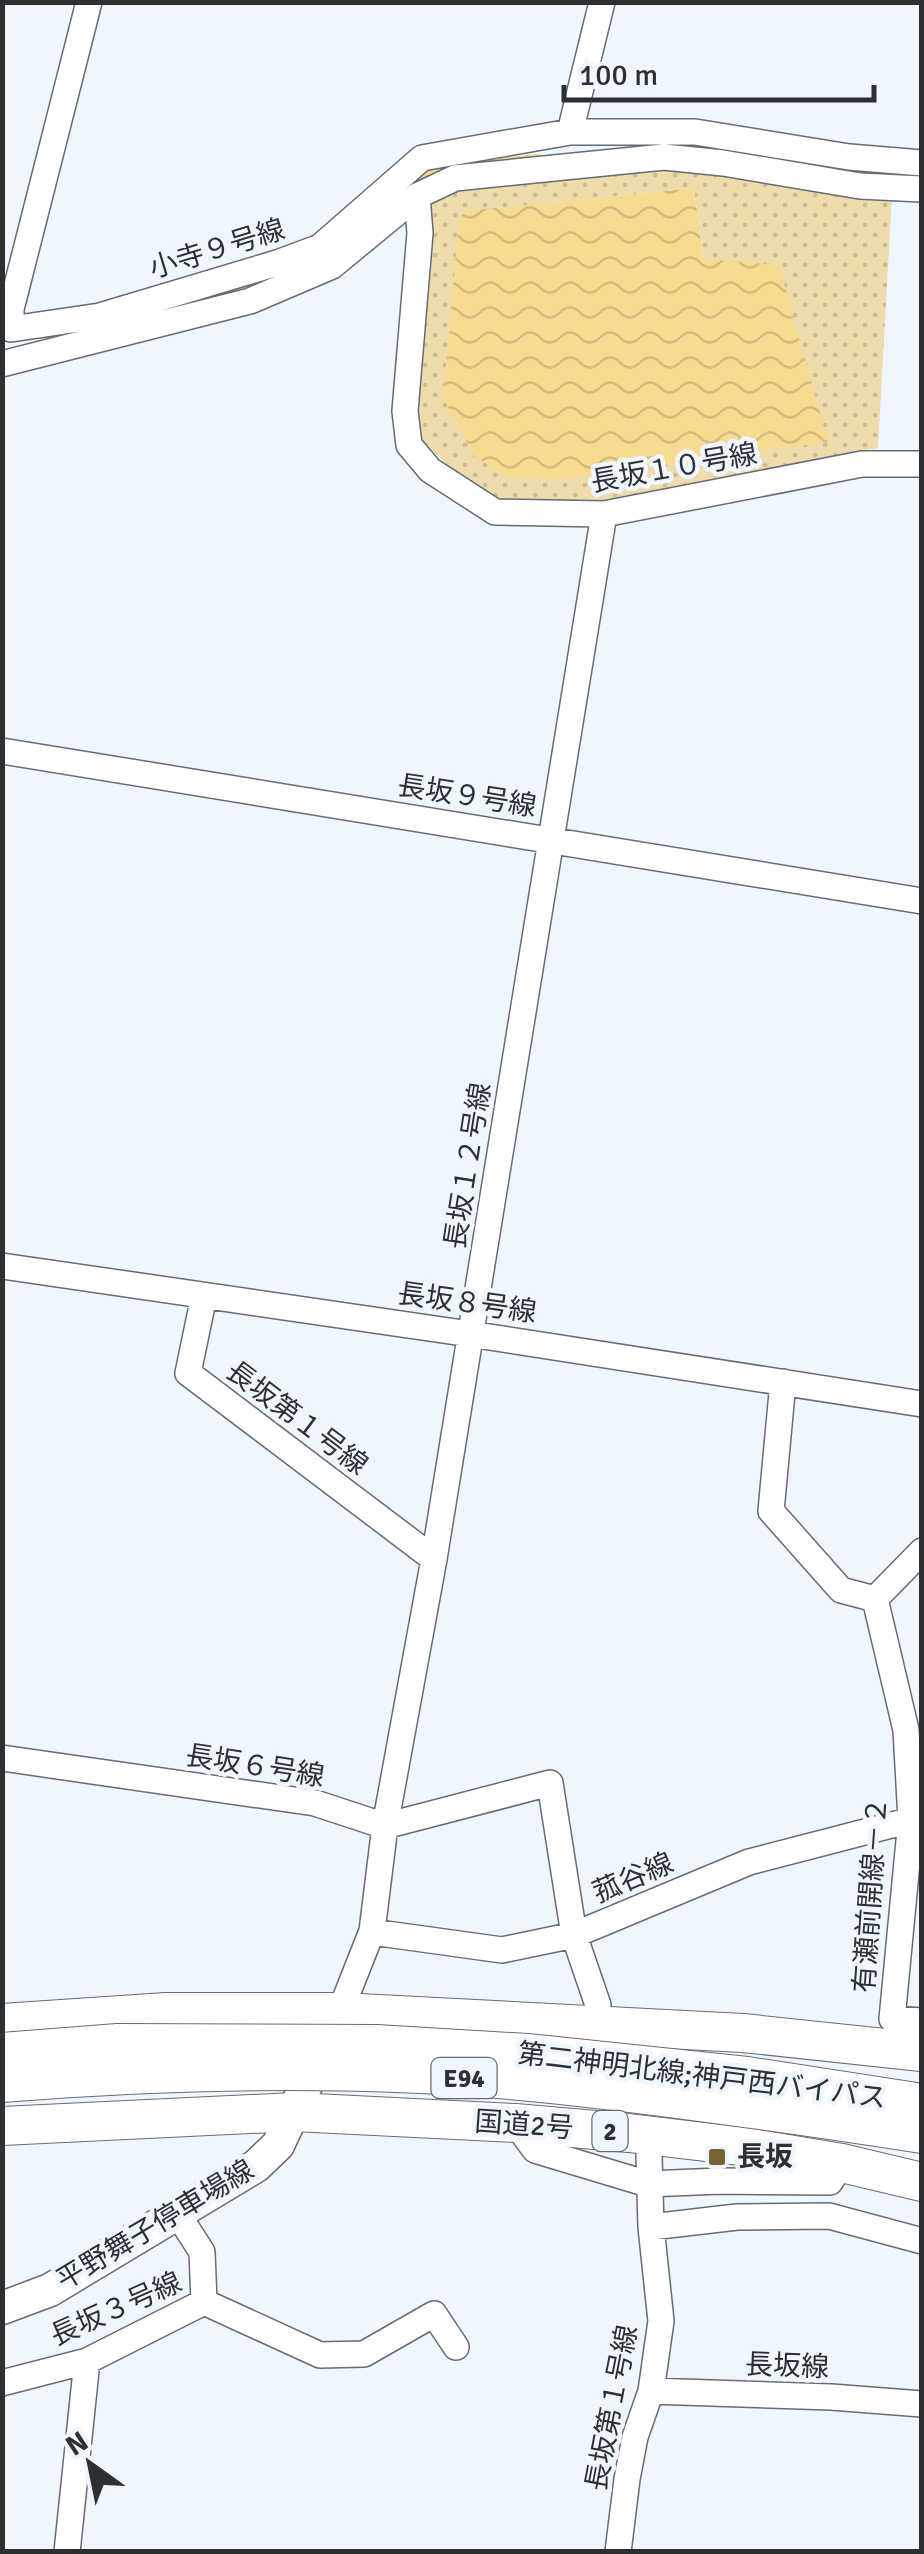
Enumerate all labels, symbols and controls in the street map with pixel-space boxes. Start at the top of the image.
scale bar [564,40,874,102]
text: 100 m [579,57,658,94]
street label: 小寺９号線 [145,212,289,286]
street label: 長坂１０号線 [588,437,760,499]
street label: 長坂９号線 [395,768,539,824]
street label: 長坂１２号線 [438,1080,498,1252]
street label: 長坂８号線 [395,1276,539,1330]
street label: 長坂第１号線 [220,1354,374,1482]
street label: 長坂６号線 [183,1738,327,1794]
street label: 有瀬前開線－２ [847,1796,895,1994]
street label: 菰谷線 [588,1846,678,1910]
street label: 第二神明北線;神戸西バイパス [516,2037,888,2115]
road number: E94 [432,2058,496,2098]
street label: 国道2号 [473,2105,575,2145]
road number: 2 [592,2111,628,2151]
place label: 長坂 [737,2140,793,2174]
marker: 長坂 [706,2146,728,2168]
street label: 平野舞子停車場線 [50,2153,260,2297]
street label: 長坂３号線 [45,2265,187,2353]
street label: 長坂第１号線 [579,2322,645,2494]
street label: 長坂線 [744,2348,830,2384]
north arrow [40,2414,140,2514]
text: N [59,2424,94,2463]

